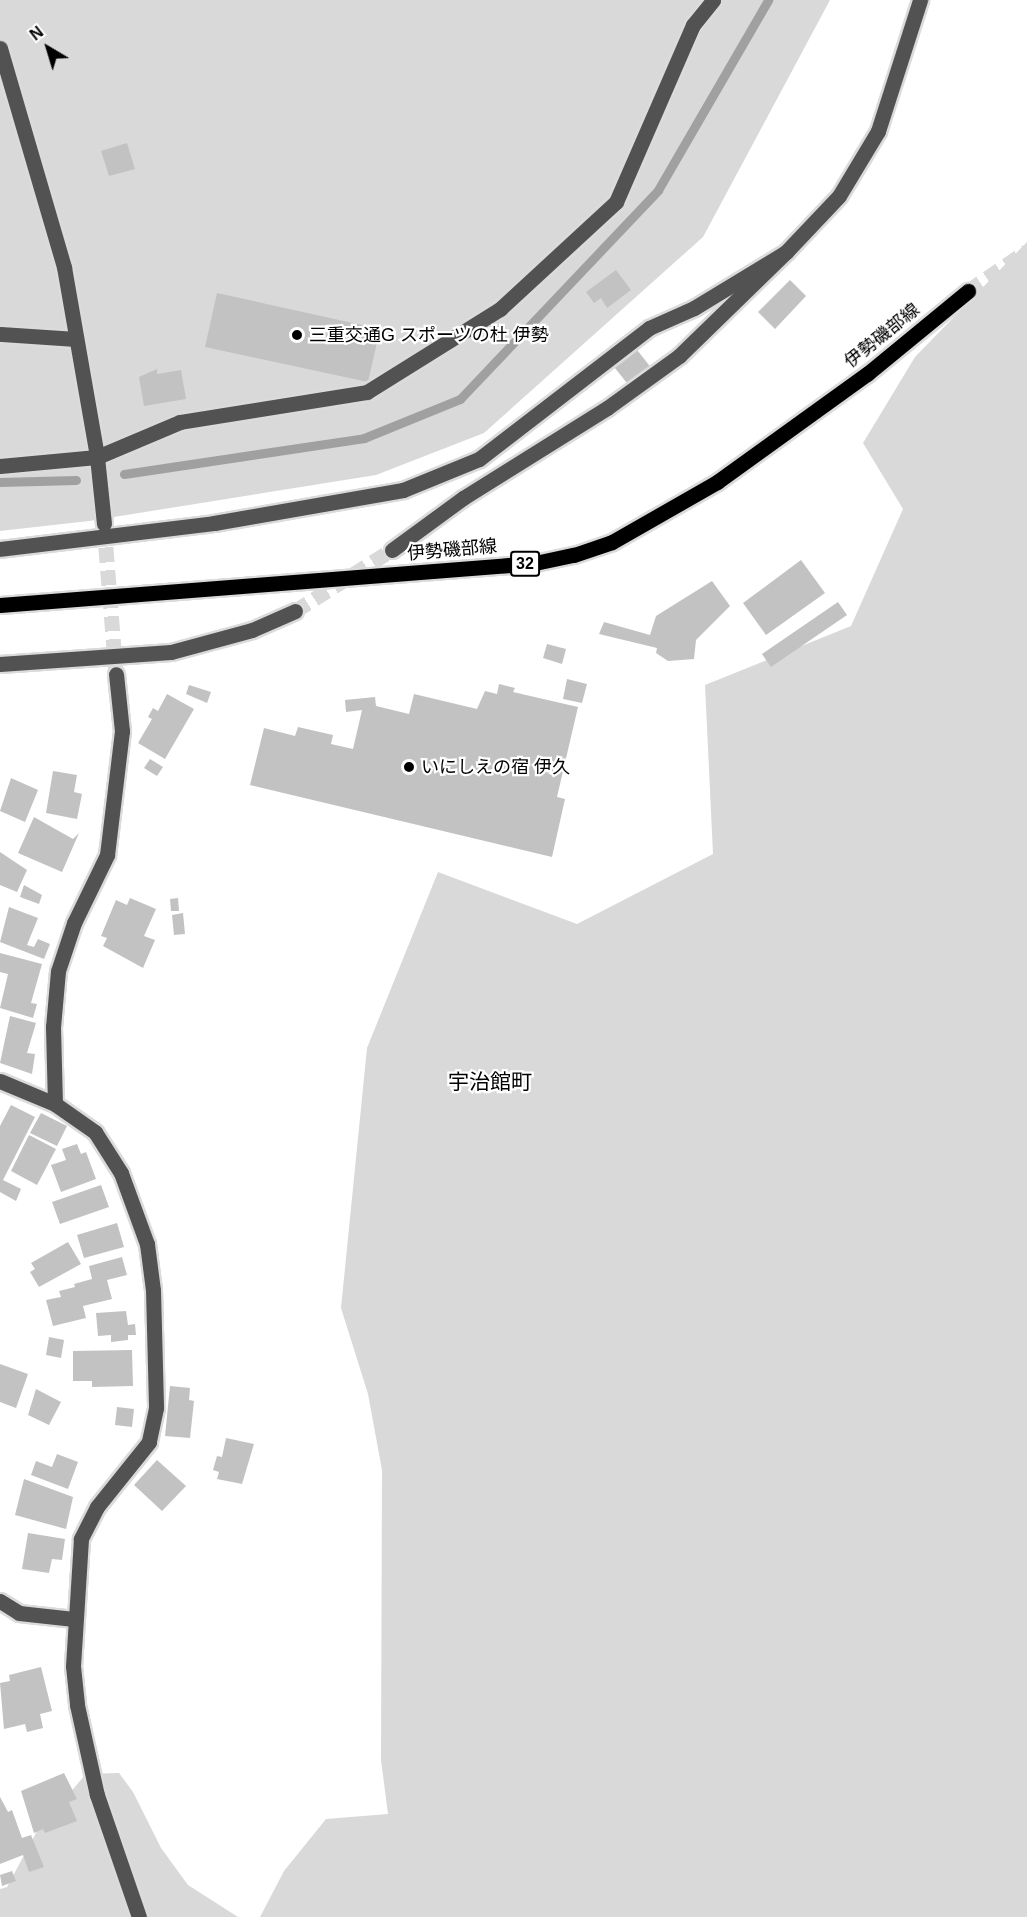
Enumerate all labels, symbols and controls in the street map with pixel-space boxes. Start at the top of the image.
north arrow [18,18,78,78]
text: N [27,23,46,44]
street label: 伊勢磯部線 [840,299,924,373]
place label: 三重交通G スポーツの杜 伊勢 [309,324,549,346]
marker: 三重交通G スポーツの杜 伊勢 [290,328,304,342]
street label: 伊勢磯部線 [406,535,498,565]
road number: 32 [510,551,540,577]
place label: いにしえの宿 伊久 [421,756,570,778]
marker: いにしえの宿 伊久 [402,760,416,774]
district label: 宇治館町 [448,1069,532,1095]

